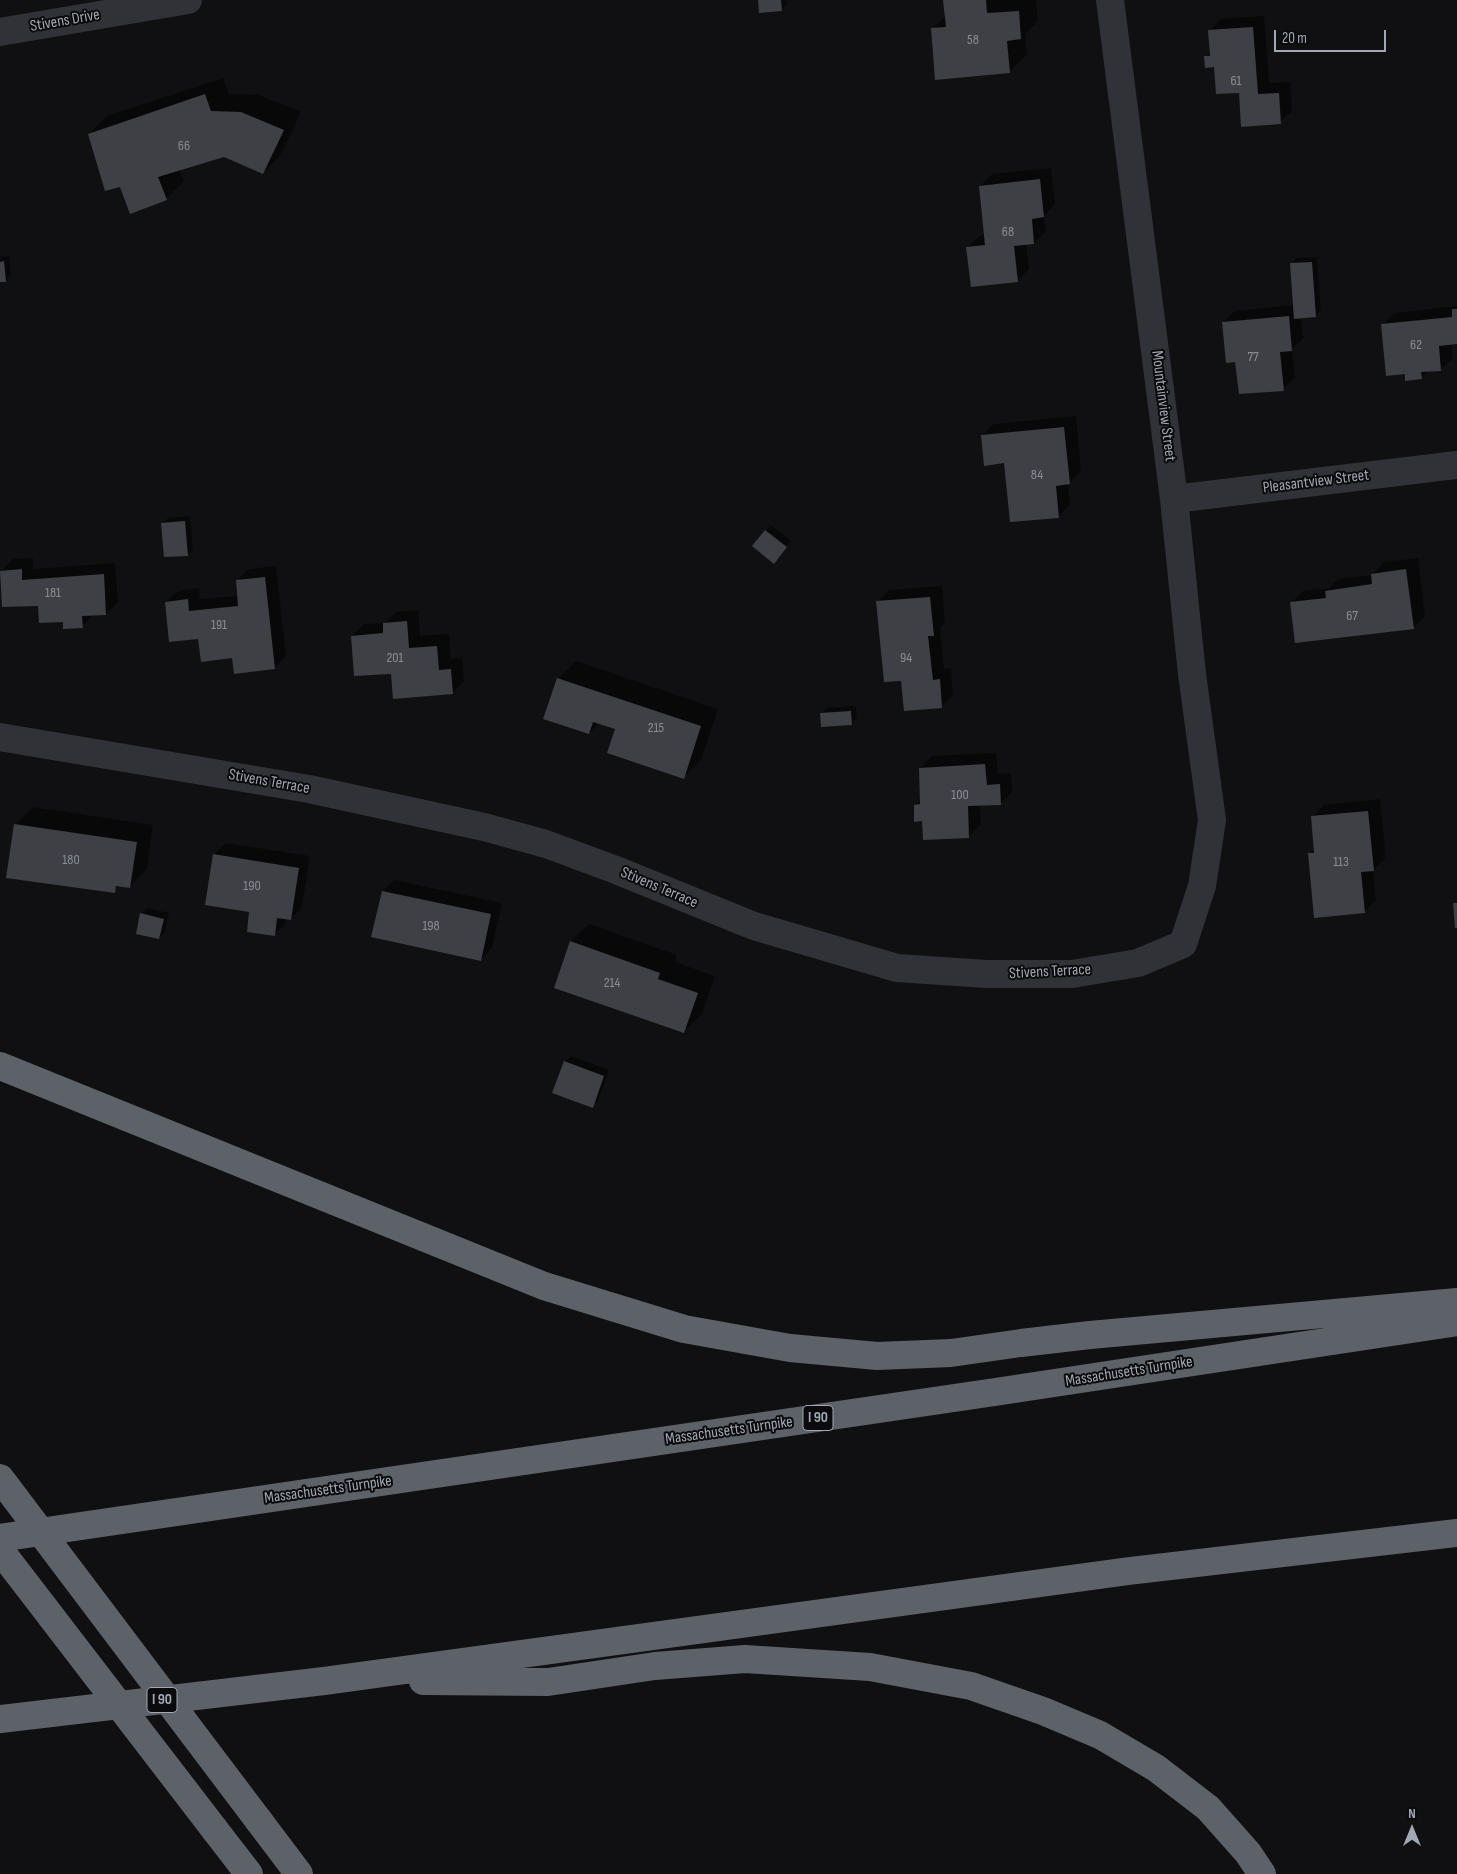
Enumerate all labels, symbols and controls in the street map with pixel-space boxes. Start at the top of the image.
street label: Stivens Drive [29,5,101,37]
scale bar [1277,20,1390,52]
text: 20 m [1282,29,1307,48]
house number: 58 [967,32,979,48]
house number: 61 [1230,73,1242,89]
house number: 66 [178,138,190,154]
house number: 68 [1002,224,1014,240]
house number: 62 [1410,337,1422,353]
house number: 77 [1247,349,1259,365]
street label: Mountainview Street [1147,350,1179,462]
street label: Pleasantview Street [1262,466,1370,498]
house number: 84 [1031,467,1043,483]
house number: 181 [45,585,61,601]
house number: 67 [1346,608,1358,624]
house number: 191 [211,617,227,633]
house number: 201 [387,650,403,666]
house number: 94 [900,650,912,666]
house number: 215 [648,720,664,736]
street label: Stivens Terrace [227,765,311,799]
house number: 100 [951,787,969,803]
house number: 180 [62,852,80,868]
house number: 113 [1333,854,1349,870]
street label: Stivens Terrace [617,863,701,913]
house number: 190 [243,878,261,894]
house number: 198 [422,918,440,934]
street label: Stivens Terrace [1009,960,1091,984]
house number: 214 [604,975,620,991]
street label: Massachusetts Turnpike [1064,1352,1194,1392]
road number: I 90 [803,1406,833,1430]
street label: Massachusetts Turnpike [664,1413,794,1449]
street label: Massachusetts Turnpike [263,1472,393,1508]
road number: I 90 [147,1688,177,1712]
north arrow [1387,1804,1437,1854]
text: N [1408,1805,1416,1822]

